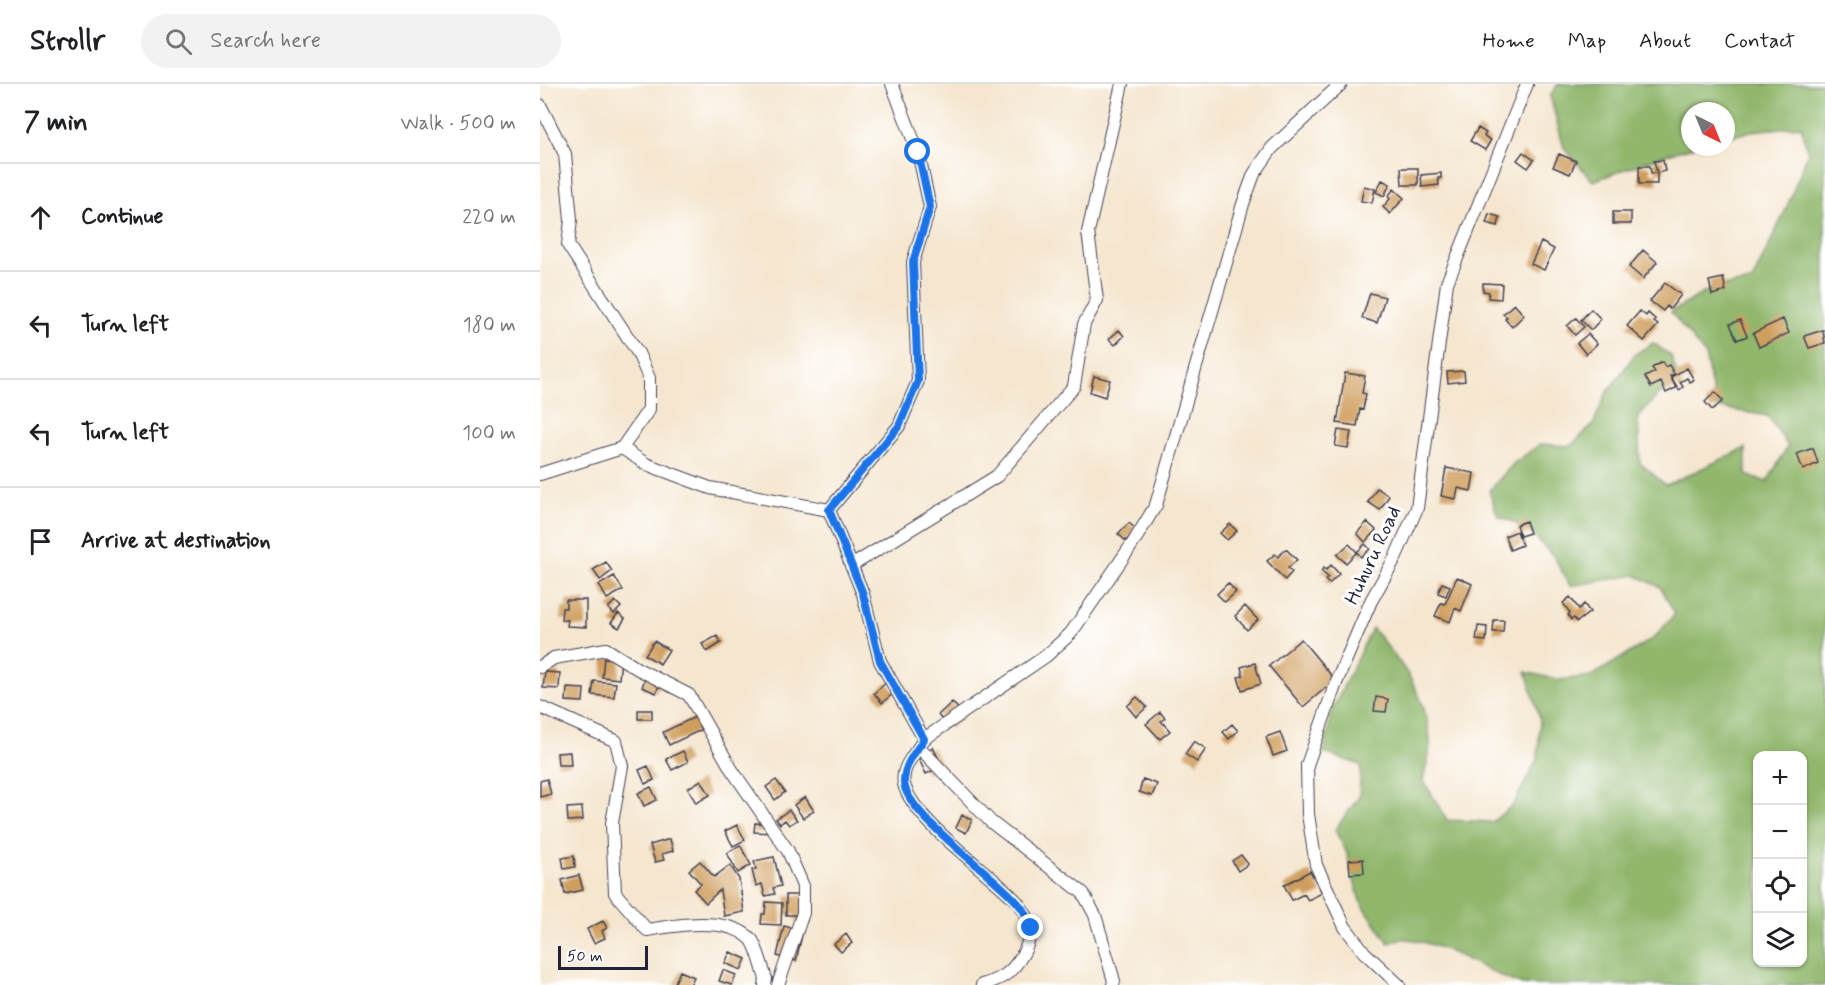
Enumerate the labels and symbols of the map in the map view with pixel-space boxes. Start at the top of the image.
north arrow [1681,102,1735,156]
route start [904,138,930,164]
street label: Huhuru Road [1339,502,1408,609]
route end [1017,914,1043,940]
scale bar [558,943,648,970]

